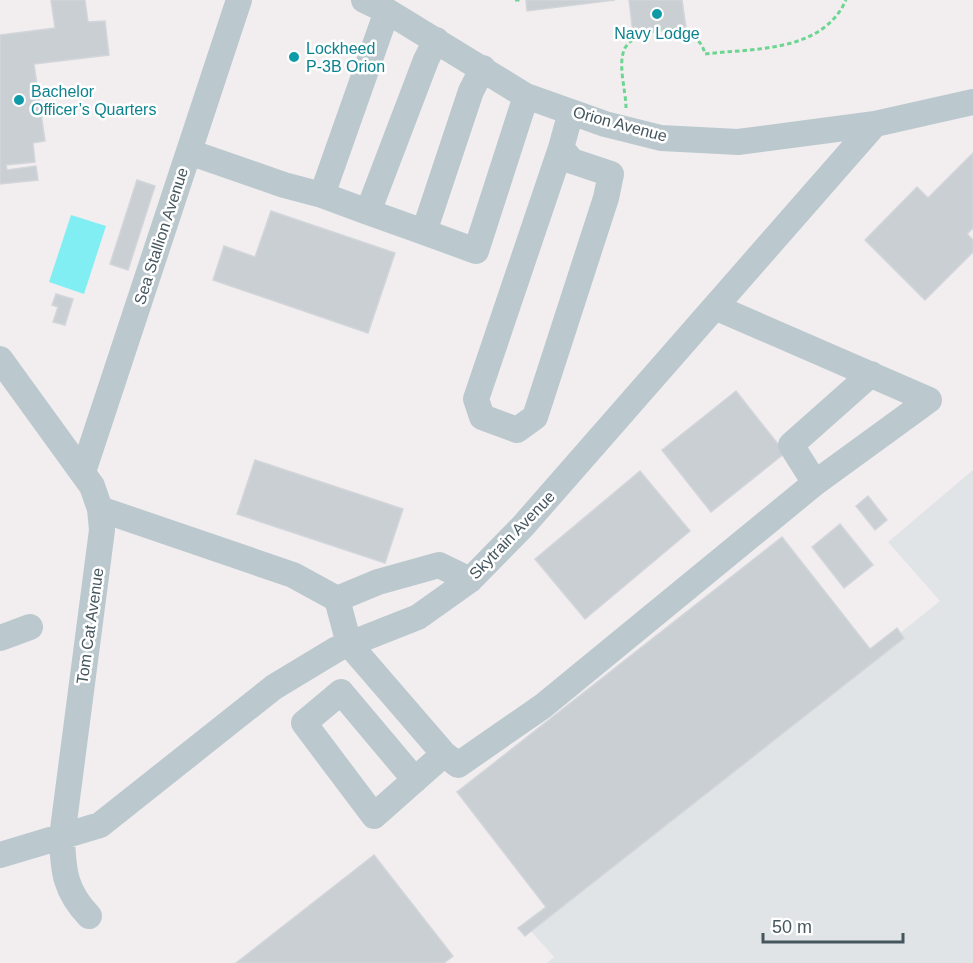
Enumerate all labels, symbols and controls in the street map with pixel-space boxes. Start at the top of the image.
marker: Navy Lodge [650,7,664,21]
place label: Navy Lodge [614,25,700,42]
place label: Lockheed P-3B Orion [306,40,385,75]
marker: Lockheed P-3B Orion [287,50,301,64]
place label: Bachelor Officer’s Quarters [31,83,156,118]
marker: Bachelor Officer’s Quarters [12,93,26,107]
street label: Orion Avenue [571,103,669,145]
street label: Sea Stallion Avenue [131,165,191,307]
street label: Skytrain Avenue [466,488,558,582]
street label: Tom Cat Avenue [73,567,107,685]
scale bar [763,906,902,944]
text: 50 m [772,917,812,937]

